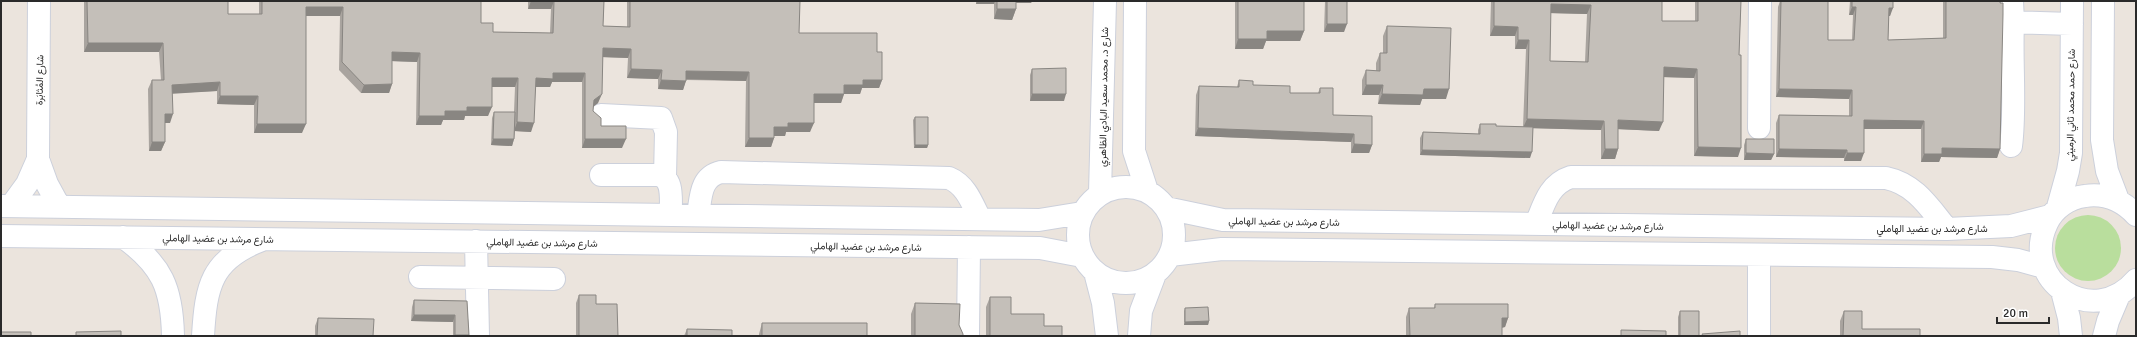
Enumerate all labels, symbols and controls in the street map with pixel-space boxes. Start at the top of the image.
street label: شارع د. محمد سعيد البادي الظاهري [1097,27,1113,167]
street label: شارع حمد محمد ثاني الرميثي [2064,49,2080,161]
street label: شارع المُثابَرة [34,55,46,105]
street label: شارع مرشد بن عضيد الهاملي [1228,215,1340,231]
street label: شارع مرشد بن عضيد الهاملي [1552,219,1664,235]
street label: شارع مرشد بن عضيد الهاملي [1876,223,1988,237]
street label: شارع مرشد بن عضيد الهاملي [162,232,274,248]
street label: شارع مرشد بن عضيد الهاملي [486,236,598,252]
street label: شارع مرشد بن عضيد الهاملي [810,240,922,256]
scale bar [1997,299,2049,325]
text: 20 m [2003,306,2028,321]

